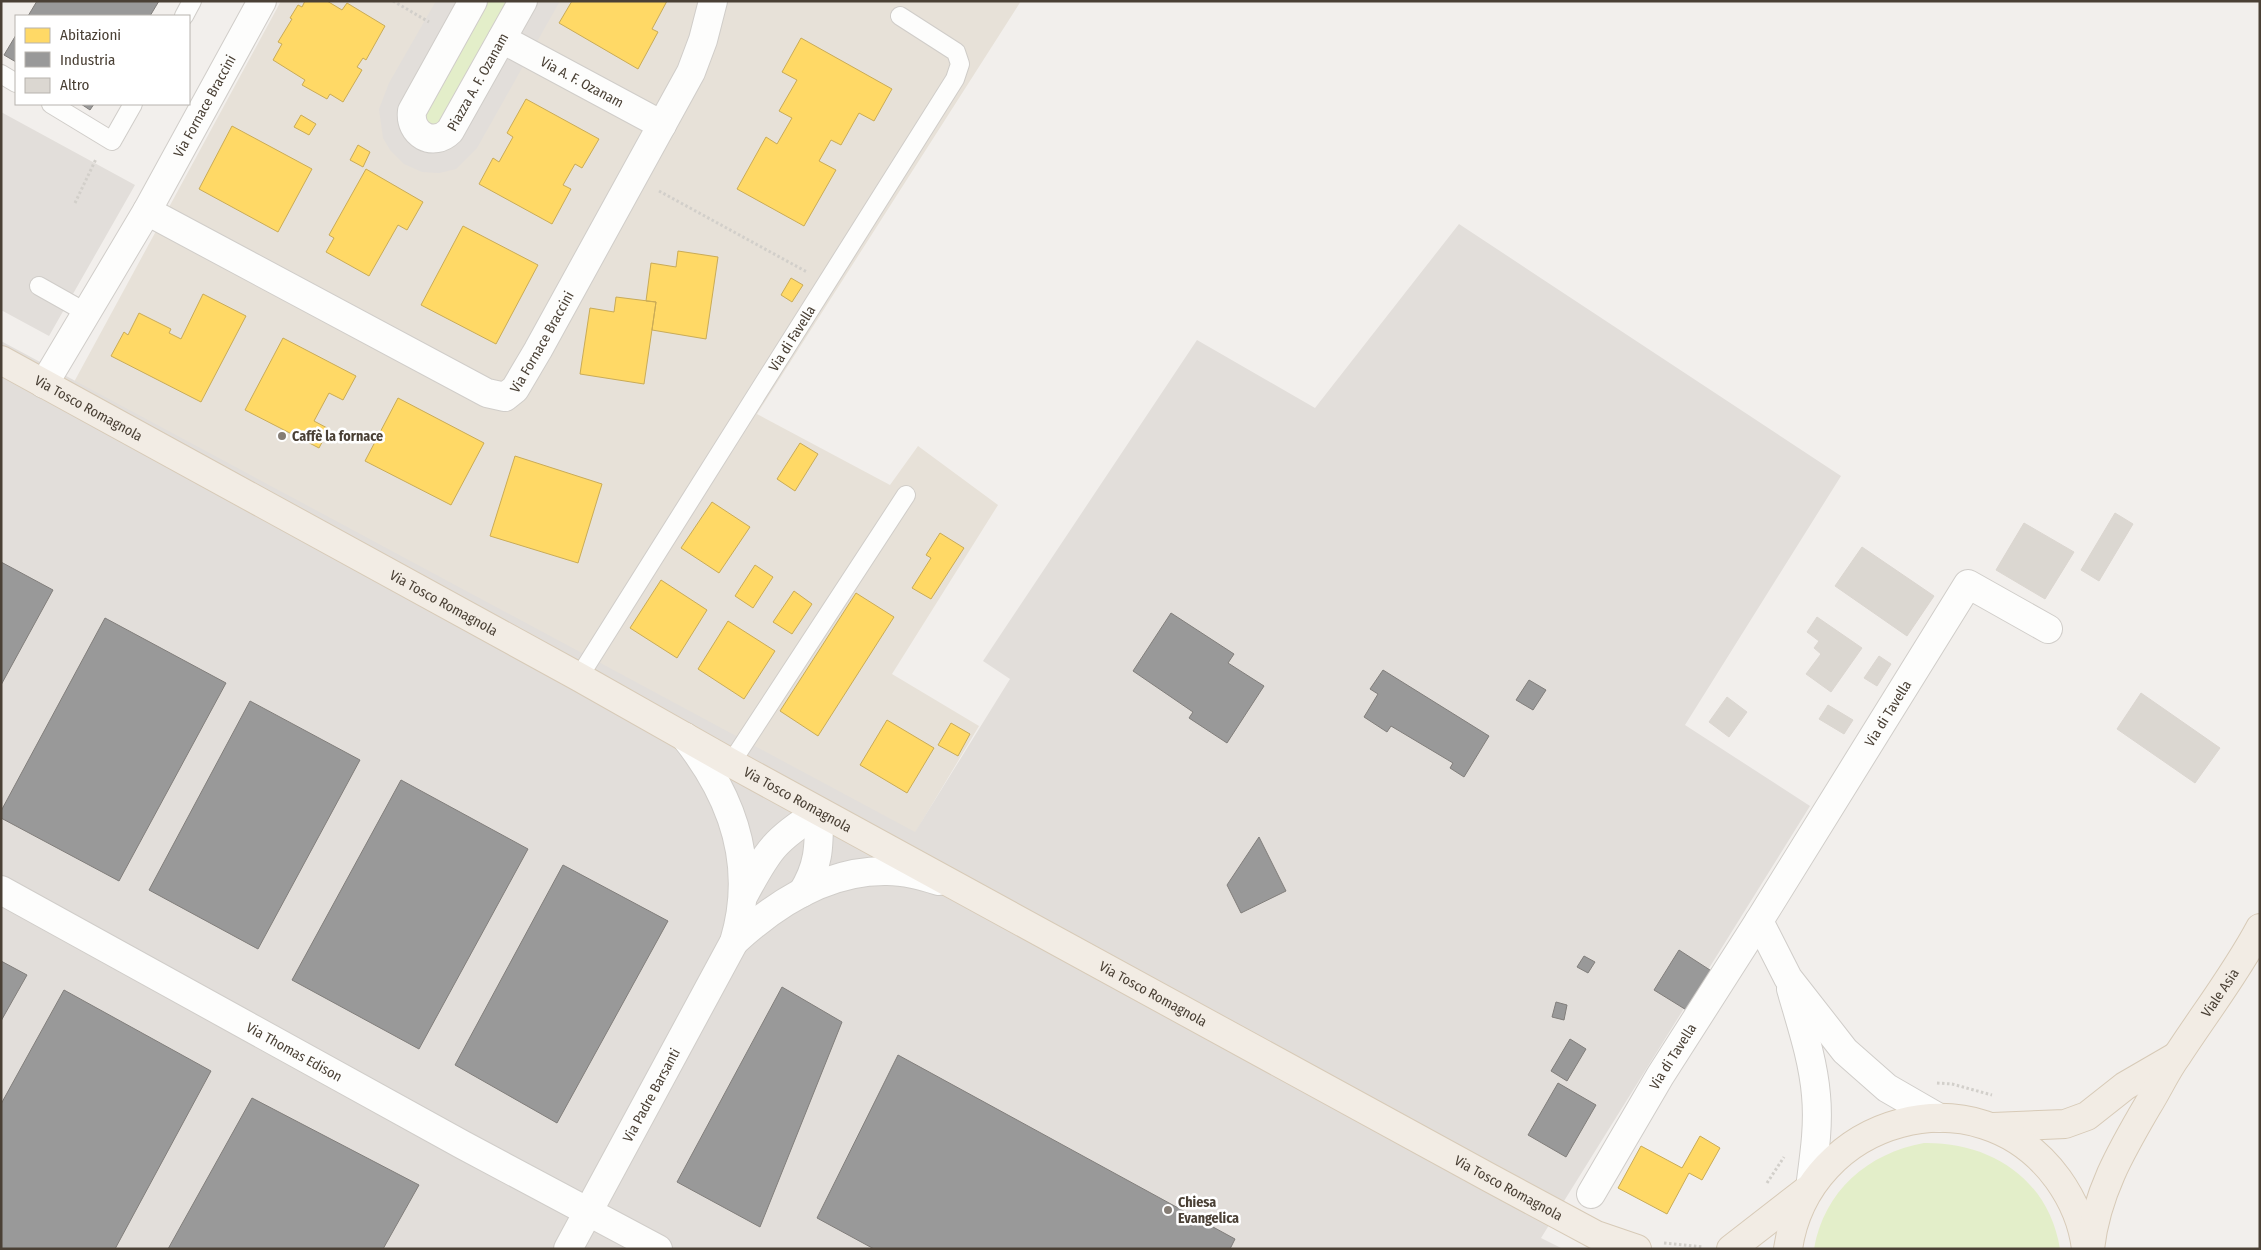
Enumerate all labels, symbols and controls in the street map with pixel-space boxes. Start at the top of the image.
legend [15,15,190,105]
text: Abitazioni [60,26,121,44]
street label: Piazza A. F. Ozanam [443,30,512,134]
text: Industria [60,51,115,69]
street label: Via Fornace Braccini [170,52,239,160]
street label: Via A. F. Ozanam [538,53,627,111]
text: Altro [60,76,90,94]
street label: Via Fornace Braccini [506,288,577,396]
street label: Via di Favella [765,302,819,374]
street label: Via Tosco Romagnola [32,372,146,445]
place label: Caffè la fornace [292,428,383,445]
marker: Caffè la fornace [276,430,288,442]
street label: Via Tosco Romagnola [387,566,501,639]
street label: Via di Tavella [1861,677,1915,750]
street label: Via Tosco Romagnola [741,763,855,836]
street label: Via Tosco Romagnola [1096,957,1210,1030]
street label: Viale Asia [2197,965,2242,1020]
street label: Via Thomas Edison [243,1019,345,1085]
street label: Via di Tavella [1646,1020,1700,1093]
street label: Via Padre Barsanti [619,1045,683,1145]
street label: Via Tosco Romagnola [1452,1152,1566,1224]
place label: Chiesa Evangelica [1178,1194,1239,1227]
marker: Chiesa Evangelica [1162,1204,1174,1216]

